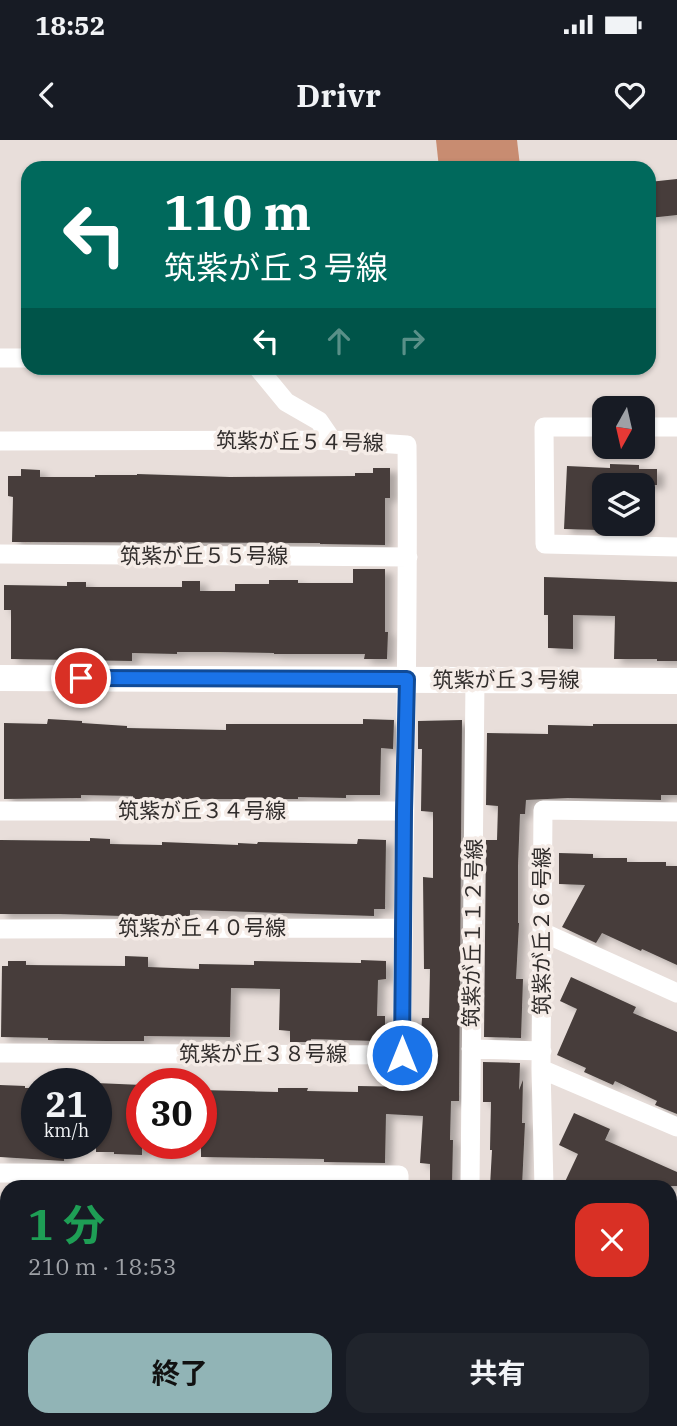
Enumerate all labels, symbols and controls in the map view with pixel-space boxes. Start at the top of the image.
text: 18:52 [35,8,105,42]
text: Drivr [296,74,381,116]
icon: back [28,76,66,114]
icon: heart [611,76,649,114]
text: 110 m [164,180,311,243]
icon: left [49,189,140,280]
text: 筑紫が丘３号線 [164,246,388,288]
icon: left [247,322,285,360]
icon: ahead [320,322,358,360]
icon: right [393,322,431,360]
north arrow [592,396,654,458]
map controls [592,396,655,536]
street label: 筑紫が丘５４号線 [216,426,384,456]
button: layers [592,473,655,536]
street label: 筑紫が丘５５号線 [120,541,288,569]
pin [51,648,111,708]
icon: arrive [62,659,100,697]
street label: 筑紫が丘３号線 [433,665,580,693]
street label: 筑紫が丘３４号線 [118,796,286,824]
street label: 筑紫が丘１１２号線 [456,838,488,1028]
street label: 筑紫が丘２６号線 [527,847,555,1015]
street label: 筑紫が丘４０号線 [118,913,286,941]
position arrow [365,1018,439,1092]
street label: 筑紫が丘３８号線 [179,1039,347,1067]
speed limit sign: 30 [126,1068,217,1159]
text: 21 [45,1081,88,1127]
text: km/h [44,1119,89,1142]
text: 1 分 [28,1197,105,1252]
button: close [575,1203,649,1277]
text: 210 m · 18:53 [28,1251,177,1281]
button: 終了 [28,1333,332,1413]
button: 共有 [346,1333,649,1413]

